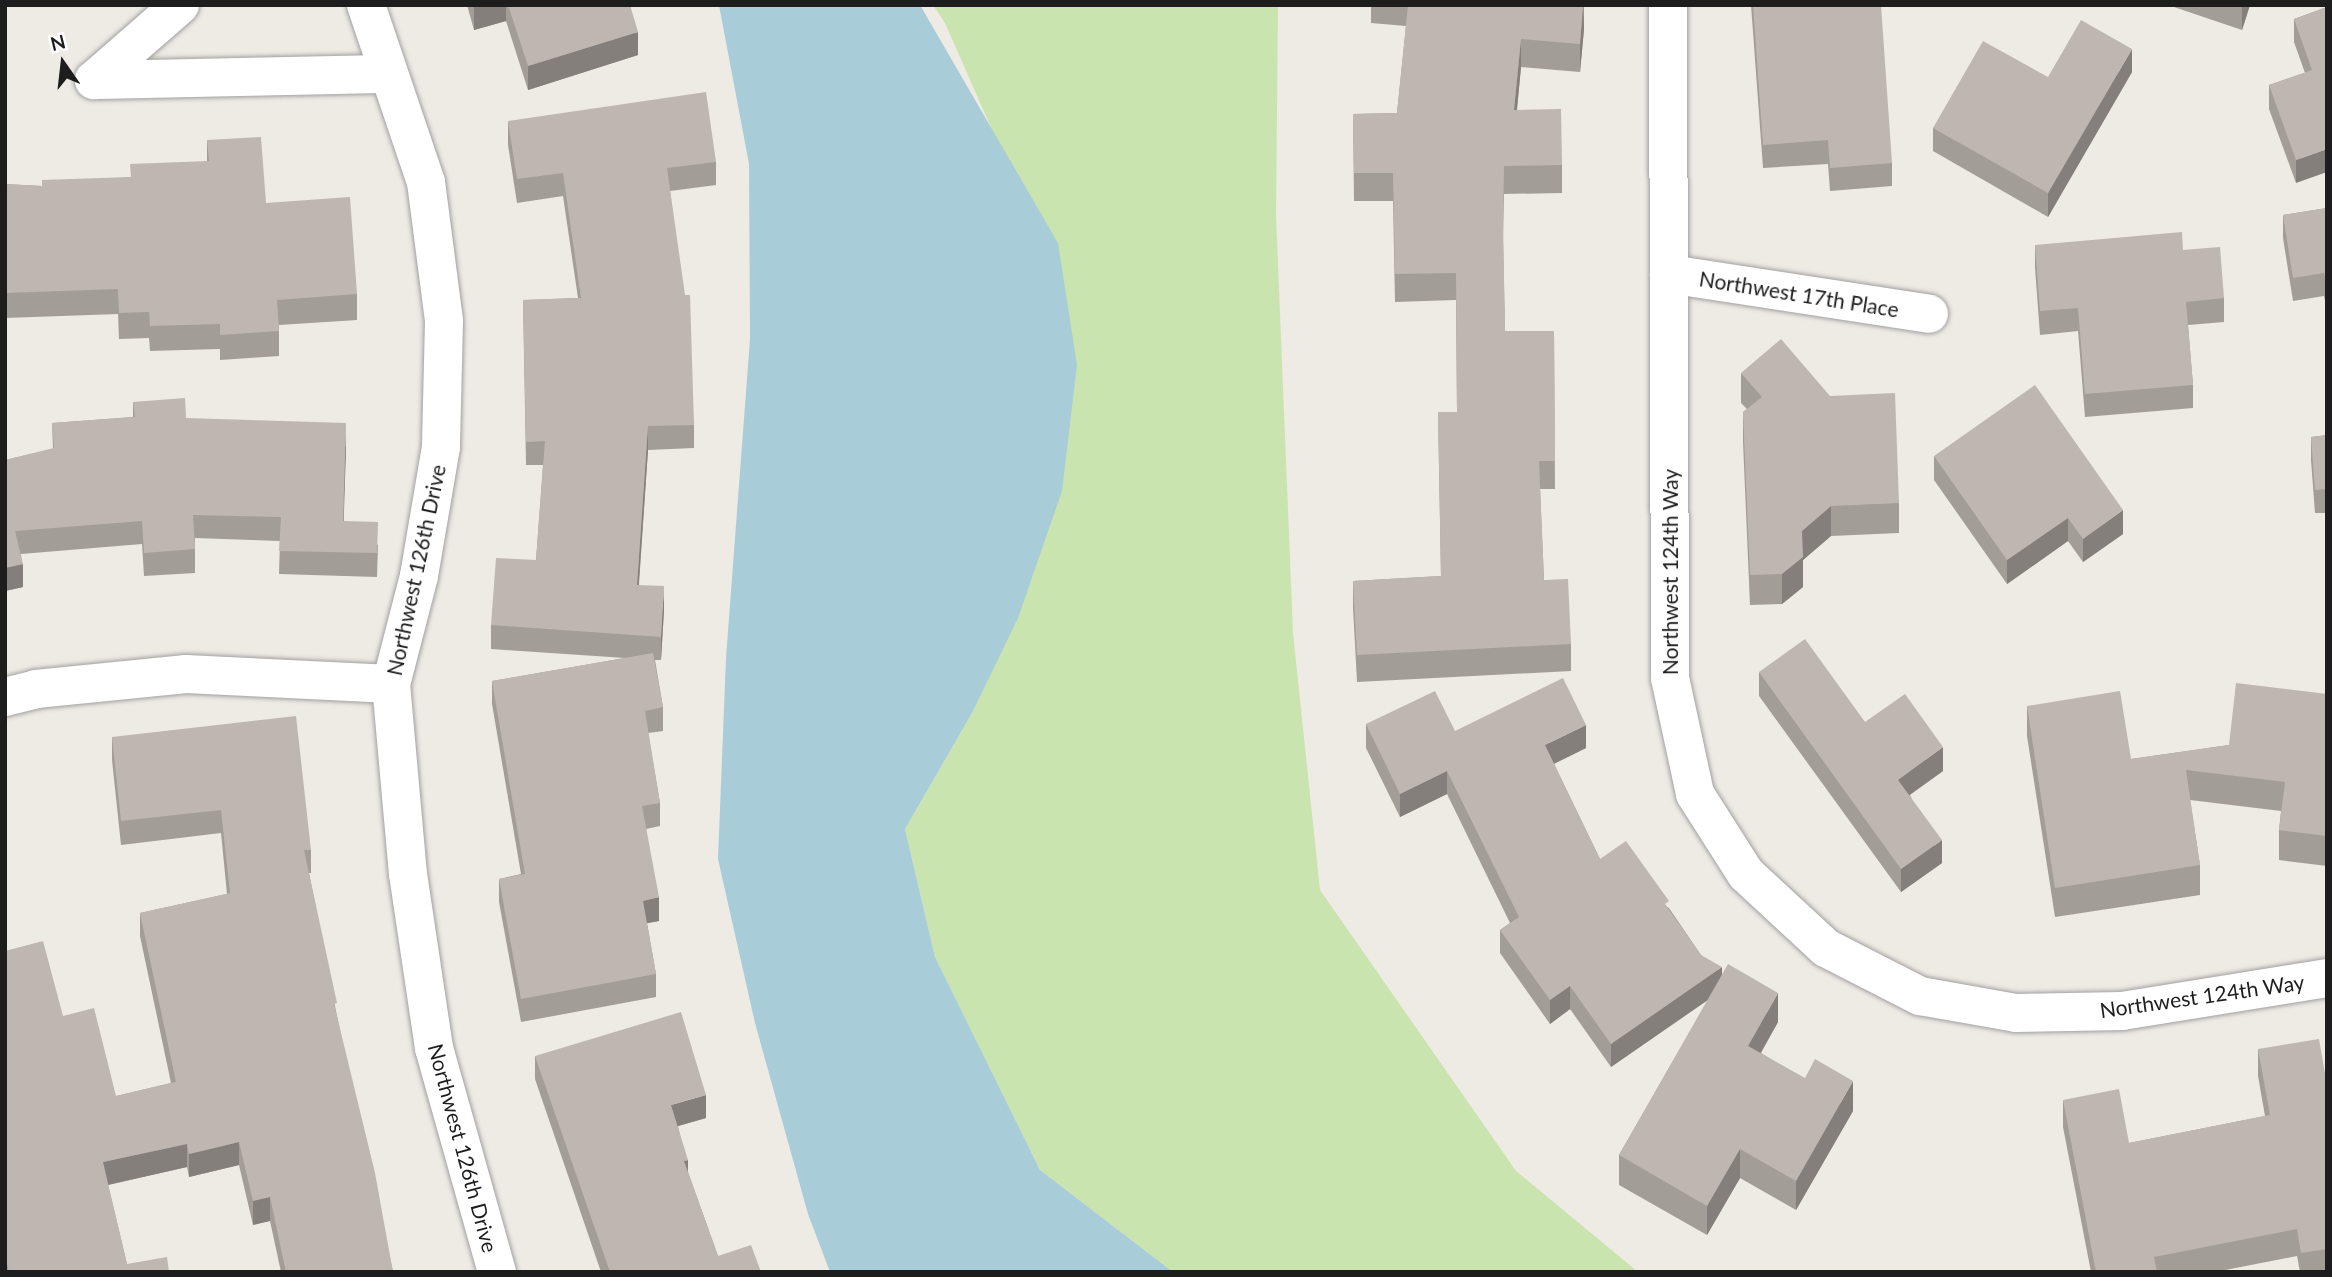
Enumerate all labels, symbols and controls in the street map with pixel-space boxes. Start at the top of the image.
north arrow [28,28,98,98]
text: N [48,29,68,55]
street label: Northwest 17th Place [1697,266,1901,322]
street label: Northwest 126th Drive [381,462,451,678]
street label: Northwest 124th Way [1657,469,1683,675]
street label: Northwest 124th Way [2098,969,2306,1023]
street label: Northwest 126th Drive [423,1041,503,1255]

